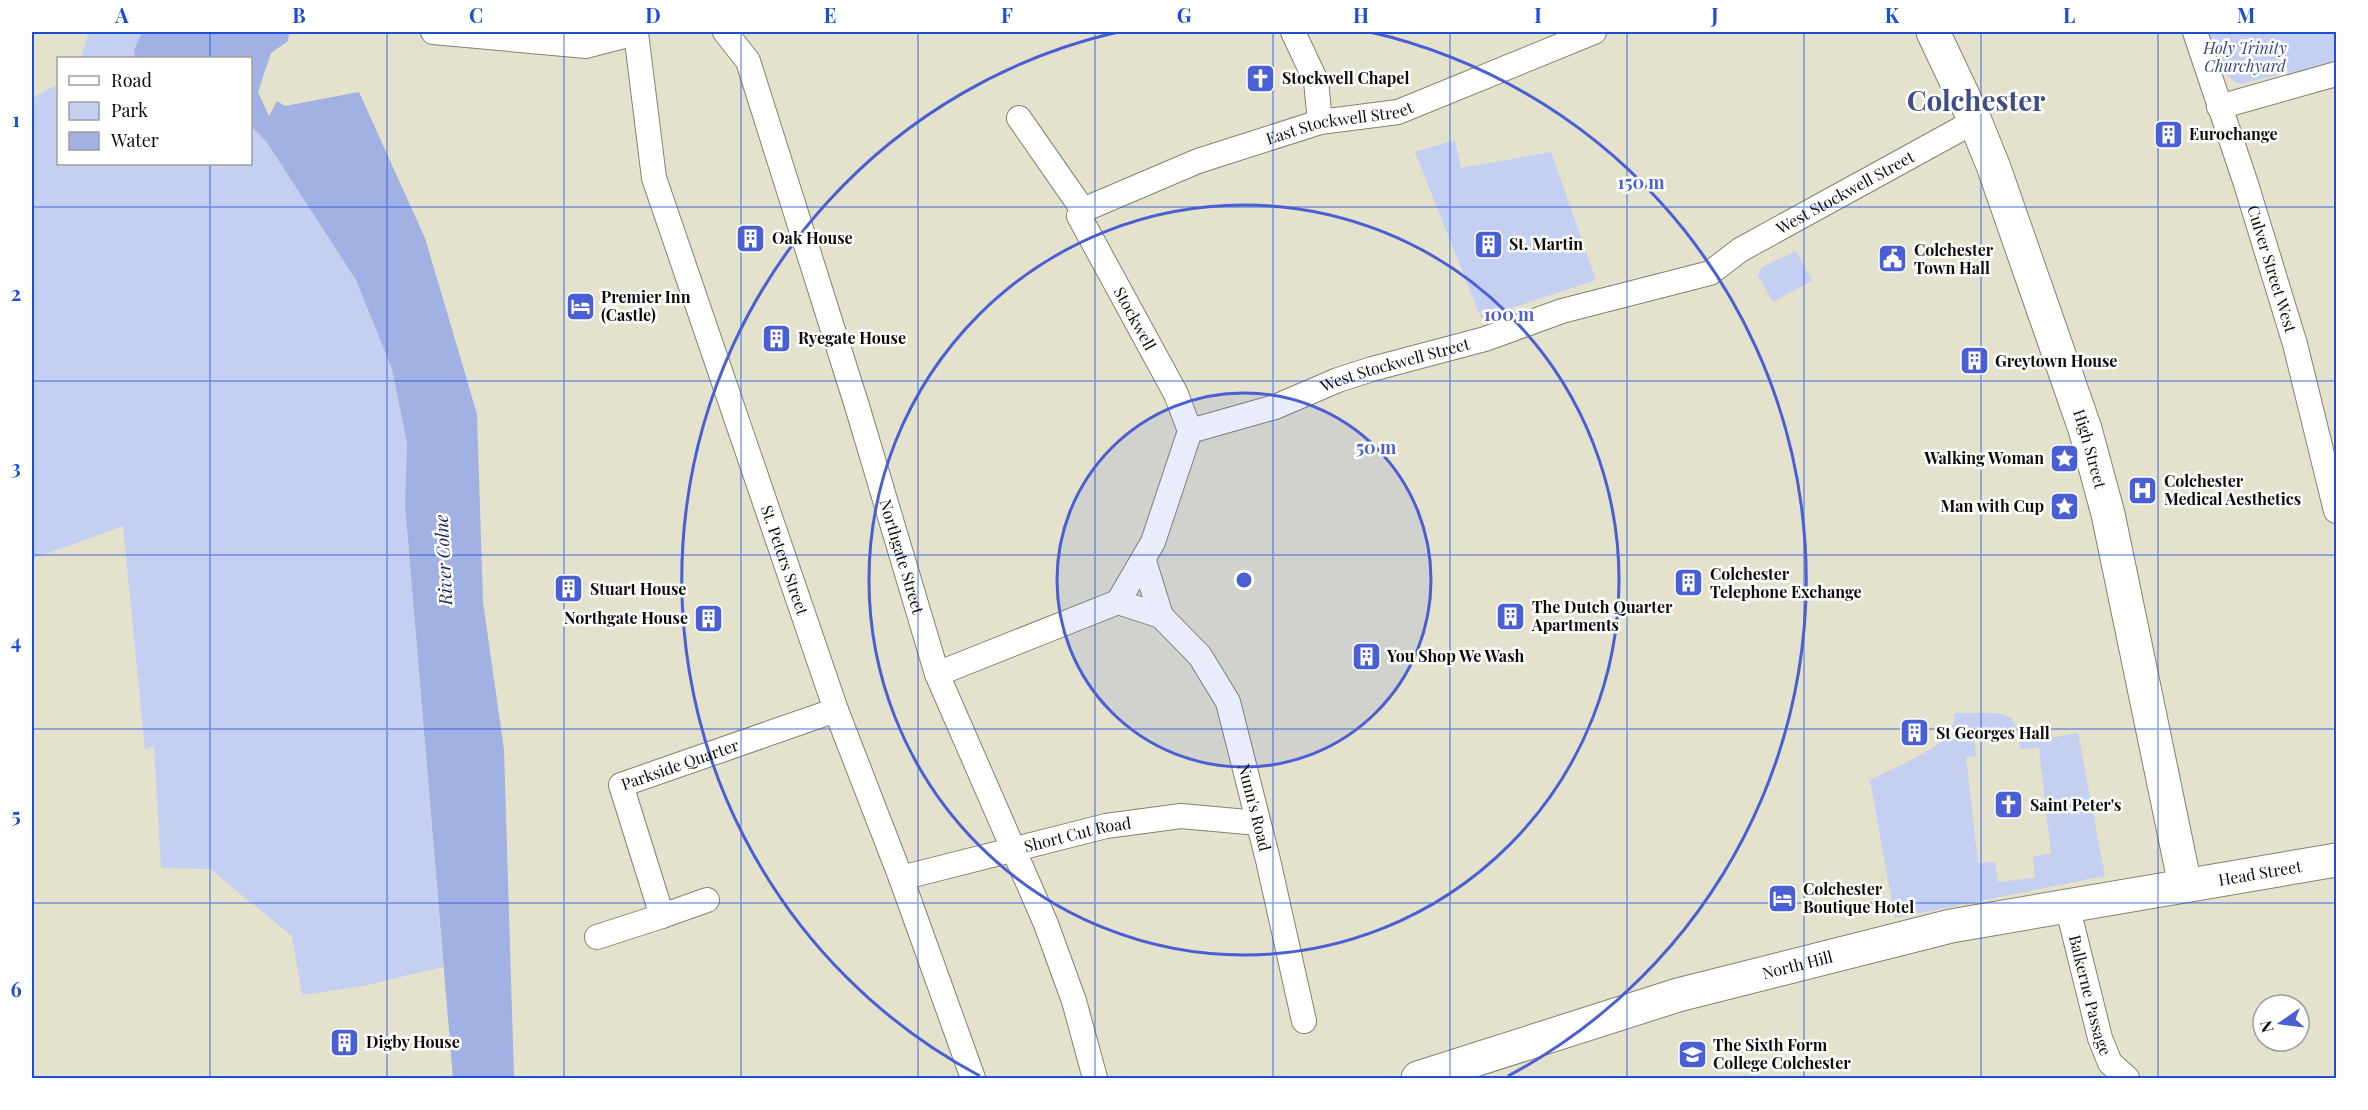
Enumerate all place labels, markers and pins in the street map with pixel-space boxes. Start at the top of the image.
church icon: Stockwell Chapel [1245,62,1277,94]
place label: Stockwell Chapel [1282,67,1409,88]
building icon: Eurochange [2152,118,2184,150]
place label: Eurochange [2189,123,2277,144]
building icon: Oak House [735,222,767,254]
place label: Oak House [772,227,853,248]
building icon: St. Martin [1472,228,1504,260]
place label: St. Martin [1509,233,1583,254]
place label: Colchester Town Hall [1914,239,1994,278]
public building icon: Colchester Town Hall [1877,243,1909,275]
place label: Premier Inn (Castle) [601,286,691,325]
hotel icon: Premier Inn (Castle) [564,290,596,322]
building icon: Ryegate House [761,322,793,354]
place label: Ryegate House [798,327,906,348]
building icon: Greytown House [1958,345,1990,377]
place label: Greytown House [1995,350,2117,371]
place icon: Walking Woman [2049,442,2081,474]
place label: Walking Woman [1923,447,2044,468]
place label: Colchester Medical Aesthetics [2164,470,2301,509]
hospital icon: Colchester Medical Aesthetics [2127,474,2159,506]
place icon: Man with Cup [2049,490,2081,522]
place label: Man with Cup [1941,495,2044,516]
place label: Colchester Telephone Exchange [1710,563,1862,602]
building icon: Colchester Telephone Exchange [1673,567,1705,599]
centre of rings [1234,570,1254,590]
building icon: Stuart House [553,573,585,605]
place label: Stuart House [590,578,686,599]
place label: The Dutch Quarter Apartments [1531,596,1673,635]
building icon: The Dutch Quarter Apartments [1495,600,1527,632]
building icon: Northgate House [693,602,725,634]
place label: Northgate House [564,607,688,628]
building icon: You Shop We Wash [1350,640,1382,672]
place label: You Shop We Wash [1386,645,1525,666]
building icon: St Georges Hall [1899,717,1931,749]
place label: St Georges Hall [1936,722,2050,743]
church icon: Saint Peter's [1993,789,2025,821]
place label: Saint Peter's [2030,794,2121,815]
place label: Colchester Boutique Hotel [1803,878,1914,917]
hotel icon: Colchester Boutique Hotel [1766,882,1798,914]
building icon: Digby House [329,1026,361,1058]
place label: Digby House [366,1031,460,1052]
place label: The Sixth Form College Colchester [1713,1034,1851,1073]
school or university icon: The Sixth Form College Colchester [1676,1038,1708,1070]

